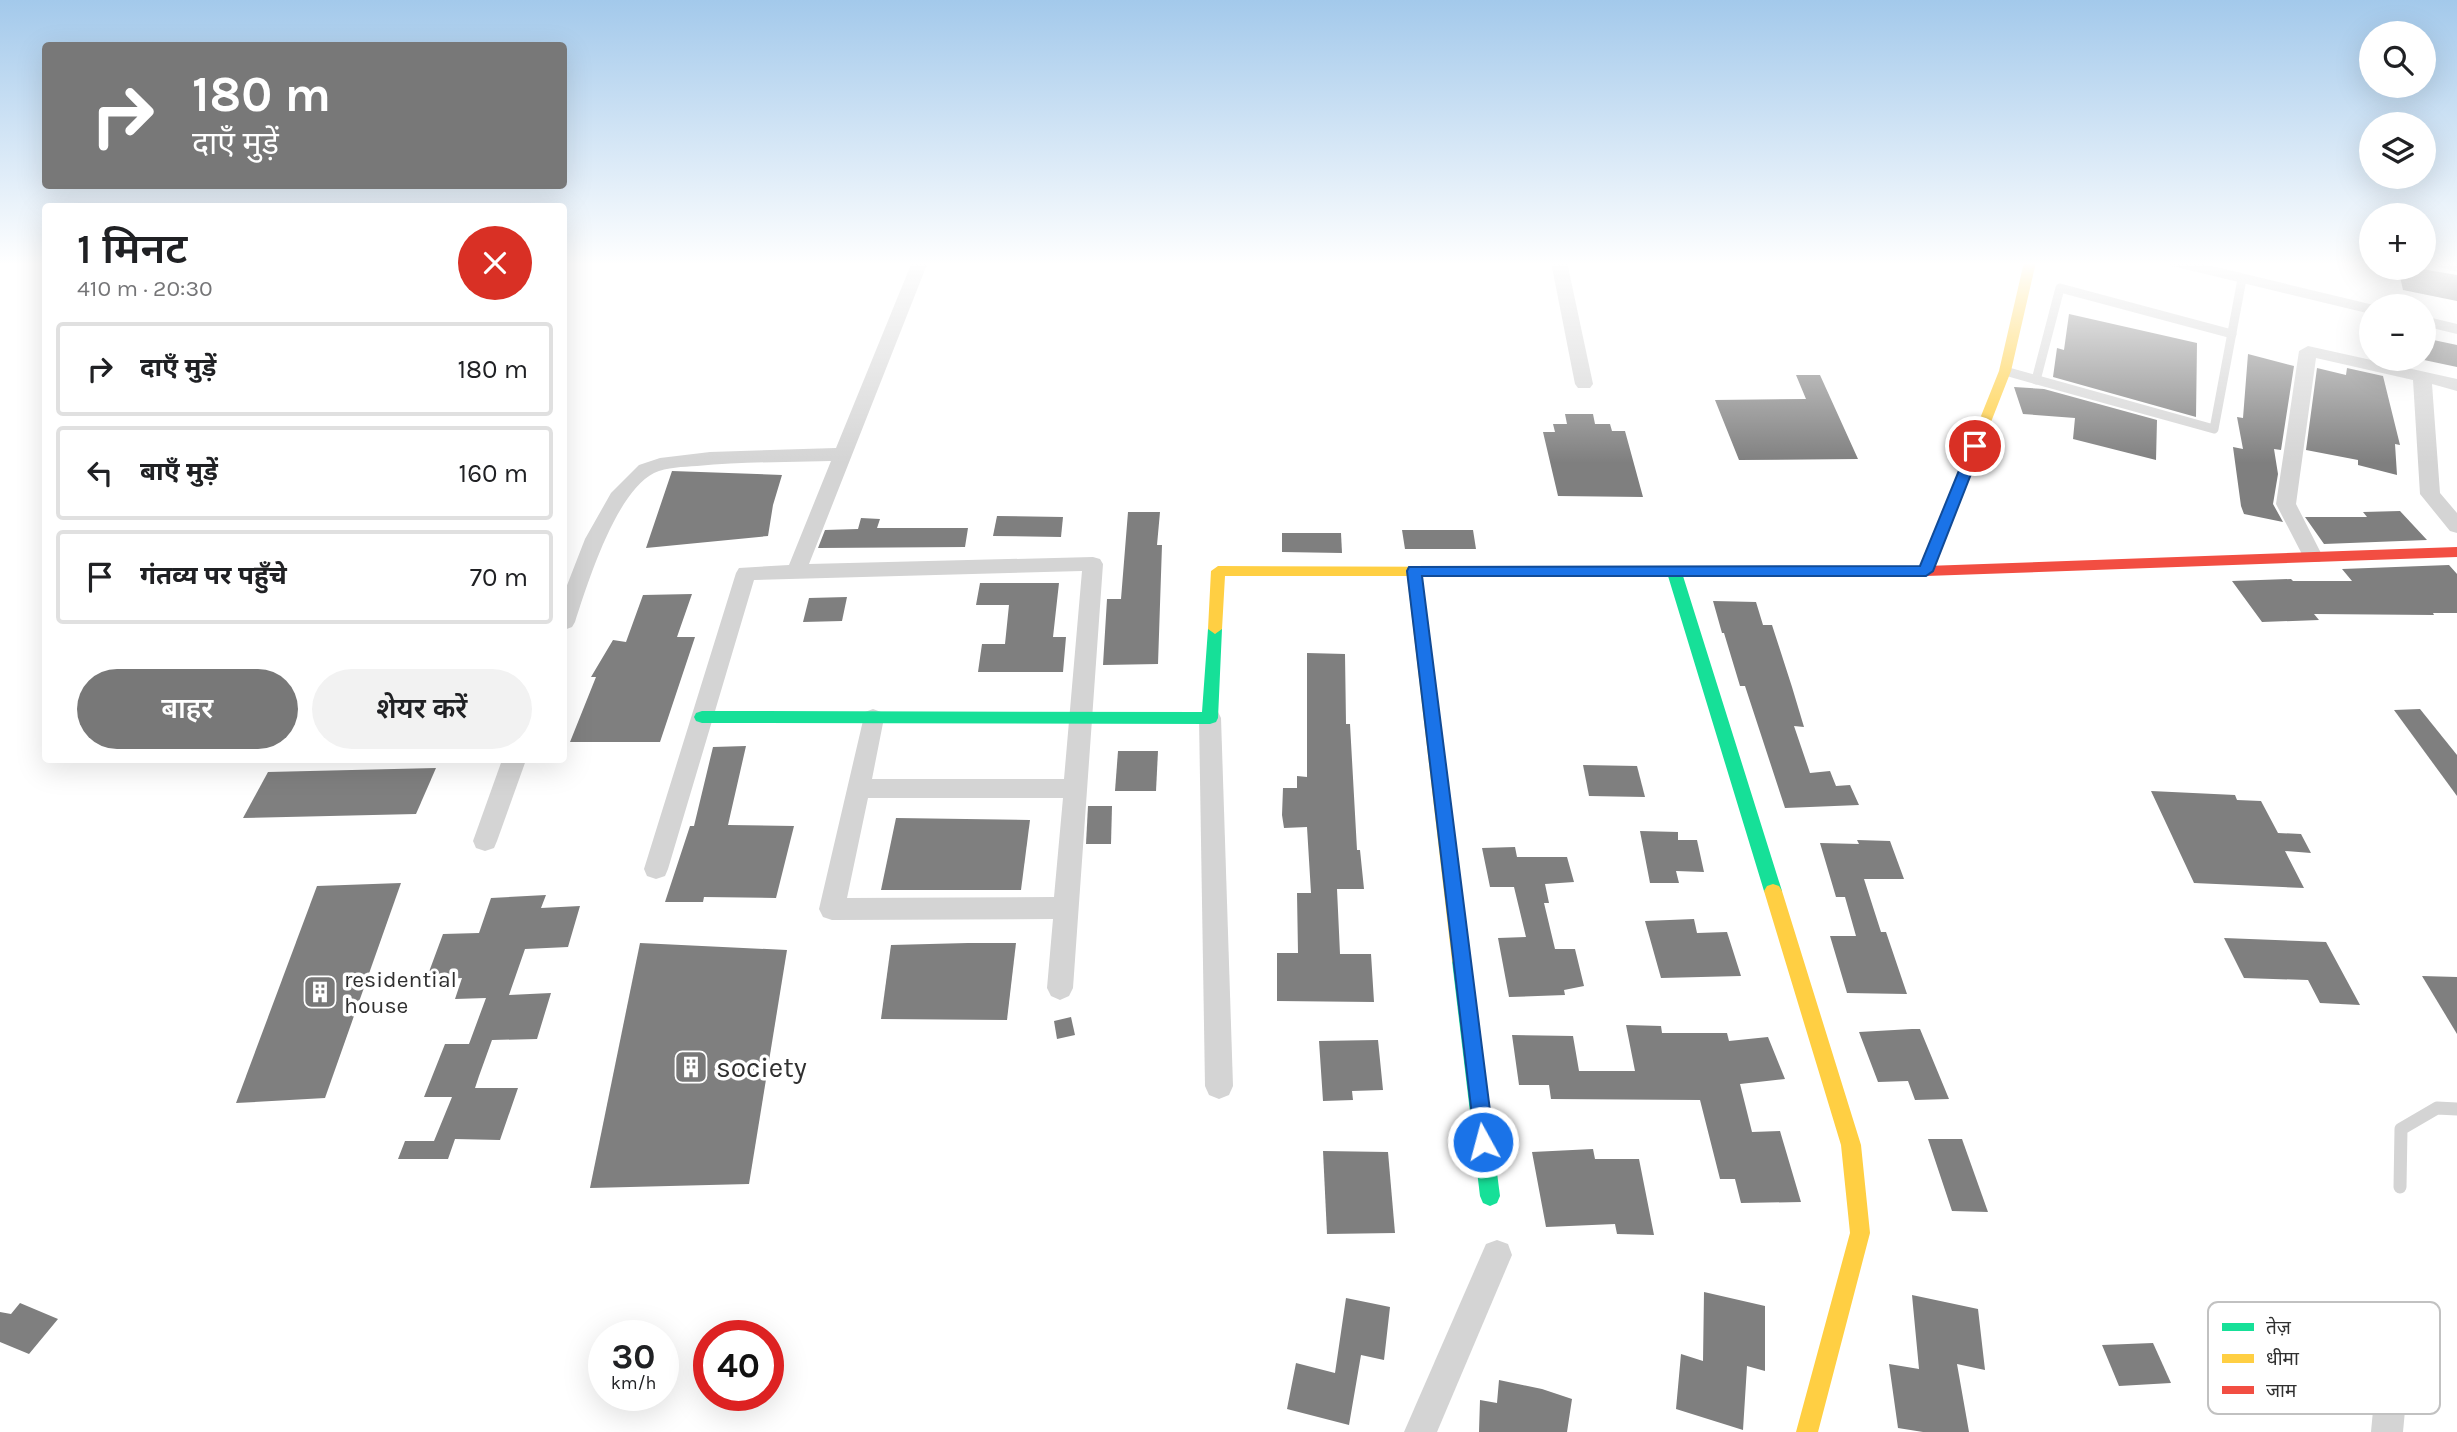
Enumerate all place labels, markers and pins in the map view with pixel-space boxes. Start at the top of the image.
pin [1945,416,2005,476]
place label: residential house [344,966,457,1019]
building icon: residential house [301,973,339,1011]
building icon: society [672,1048,710,1086]
place label: society [716,1051,807,1084]

